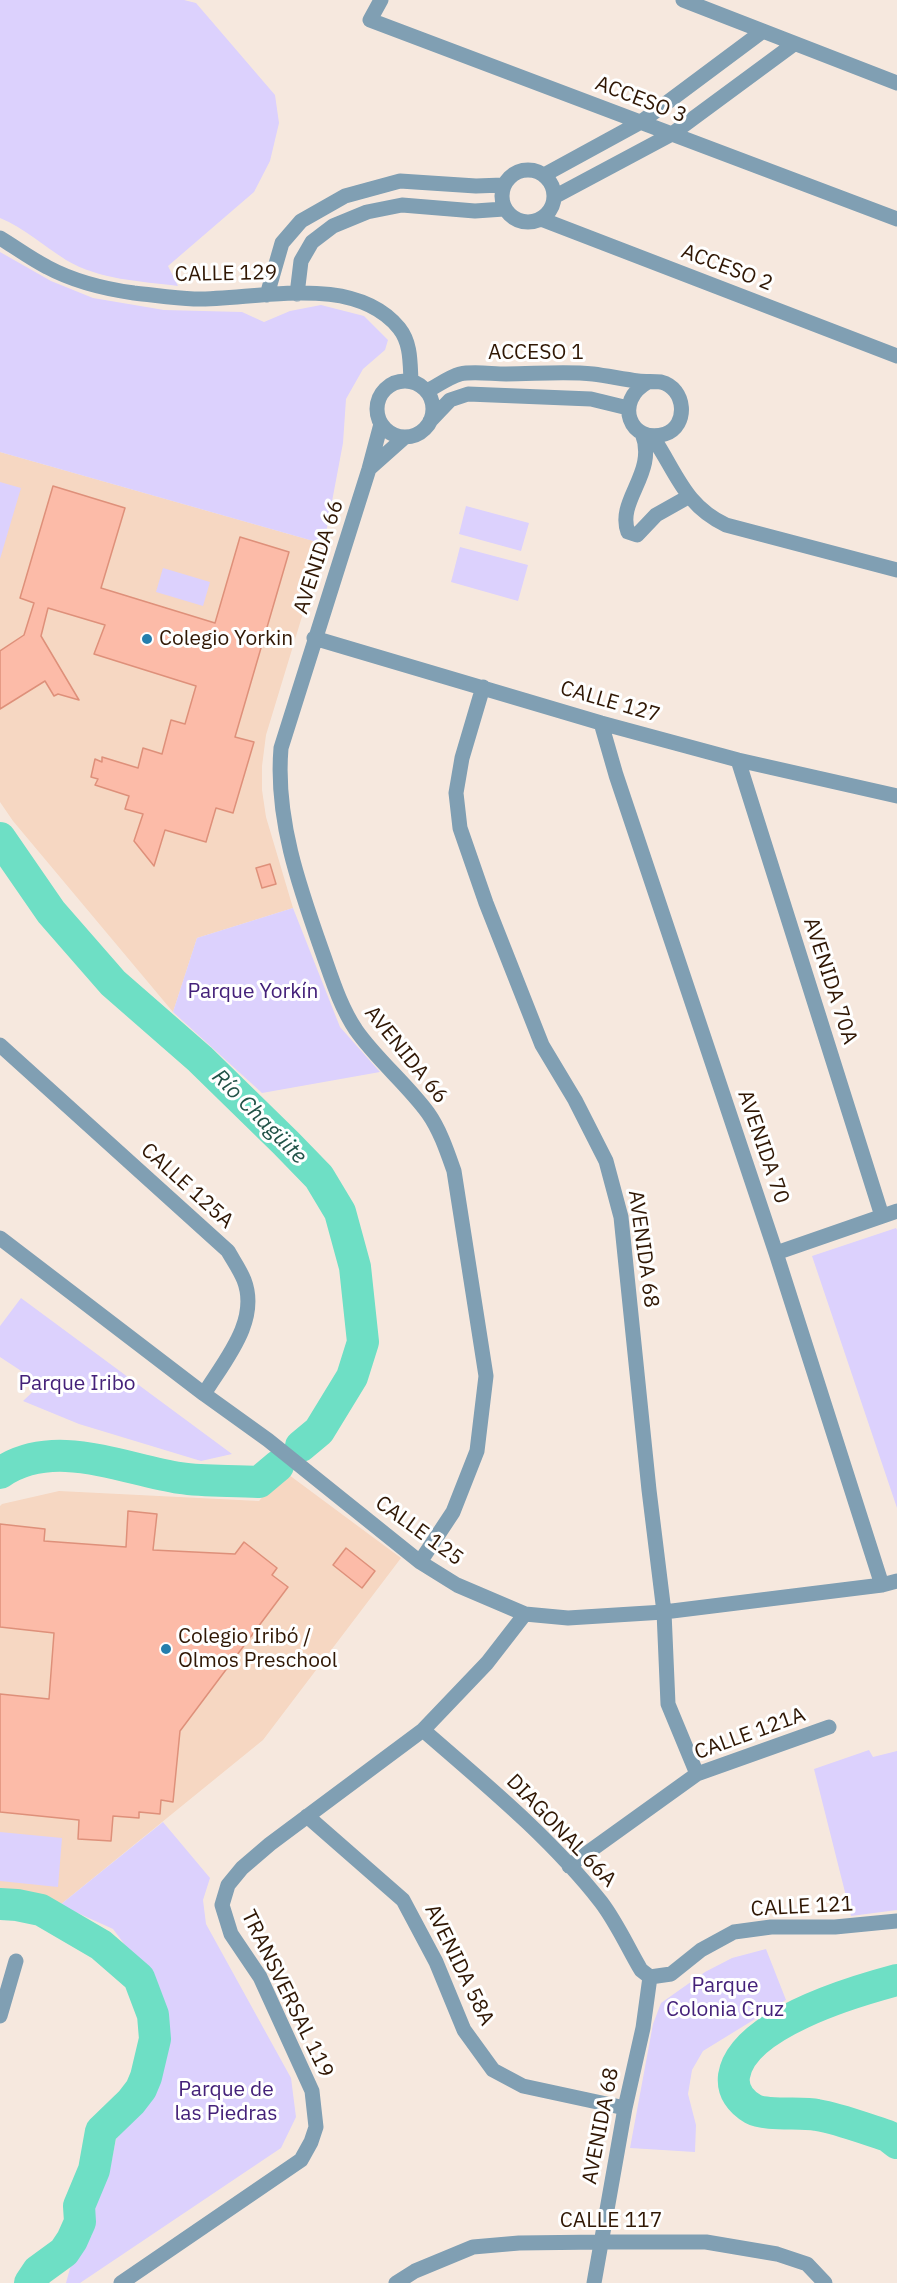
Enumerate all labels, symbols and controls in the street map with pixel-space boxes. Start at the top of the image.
street label: ACCESO 3 [592,71,690,129]
street label: ACCESO 2 [678,239,776,297]
street label: CALLE 129 [175,261,277,287]
street label: ACCESO 1 [488,340,584,366]
street label: AVENIDA 66 [289,497,349,617]
place label: Colegio Yorkin [159,626,293,652]
marker: Colegio Yorkin [140,632,154,646]
street label: CALLE 127 [557,676,663,728]
street label: AVENIDA 70A [798,914,862,1048]
park label: Parque Yorkín [187,979,319,1005]
street label: AVENIDA 66 [359,1001,453,1109]
water label: Río Chagüite [206,1064,312,1170]
street label: AVENIDA 70 [732,1087,794,1207]
street label: CALLE 125A [135,1138,239,1234]
street label: AVENIDA 68 [622,1189,664,1309]
park label: Parque Iribo [18,1371,136,1397]
street label: CALLE 125 [370,1491,468,1571]
place label: Colegio Iribó / Olmos Preschool [178,1624,337,1674]
marker: Colegio Iribó / Olmos Preschool [159,1642,173,1656]
street label: CALLE 121A [691,1702,809,1766]
street label: DIAGONAL 66A [501,1769,621,1893]
street label: CALLE 121 [750,1892,854,1922]
street label: AVENIDA 58A [419,1900,499,2030]
street label: TRANSVERSAL 119 [235,1906,339,2082]
park label: Parque Colonia Cruz [666,1973,784,2023]
street label: AVENIDA 68 [577,2066,625,2186]
park label: Parque de las Piedras [175,2077,277,2127]
street label: CALLE 117 [560,2208,662,2234]

